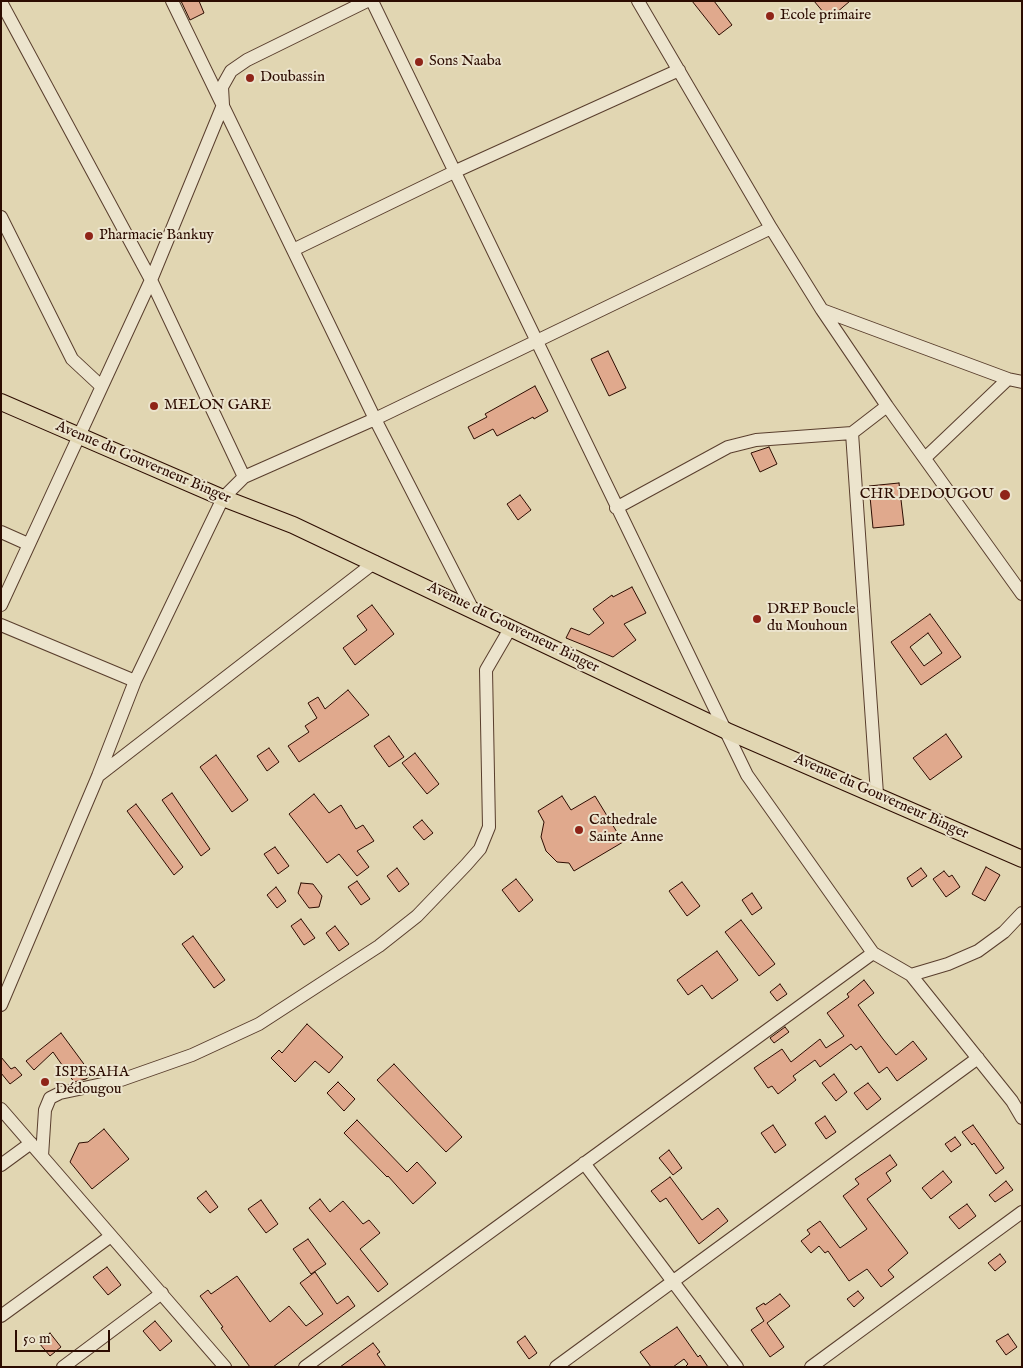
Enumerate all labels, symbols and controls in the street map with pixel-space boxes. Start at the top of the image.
place label: Ecole primaire [780,7,871,25]
marker: Ecole primaire [764,10,776,22]
place label: Sons Naaba [429,53,501,71]
marker: Sons Naaba [413,56,425,68]
place label: Doubassin [260,69,325,87]
marker: Doubassin [244,72,256,84]
place label: Pharmacie Bankuy [99,227,214,245]
marker: Pharmacie Bankuy [83,230,95,242]
place label: MELON GARE [164,397,271,415]
marker: MELON GARE [148,400,160,412]
street label: Avenue du Gouverneur Binger [53,418,233,508]
place label: CHR DEDOUGOU [860,486,994,504]
marker: CHR DEDOUGOU [998,488,1012,502]
street label: Avenue du Gouverneur Binger [424,579,602,677]
place label: DREP Boucle du Mouhoun [767,601,856,636]
marker: DREP Boucle du Mouhoun [751,613,763,625]
street label: Avenue du Gouverneur Binger [791,750,971,844]
place label: Cathedrale Sainte Anne [589,812,663,847]
marker: Cathedrale Sainte Anne [573,824,585,836]
place label: ISPESAHA Dédougou [55,1064,129,1099]
marker: ISPESAHA Dédougou [39,1076,51,1088]
scale bar [18,1320,112,1352]
text: 50 m [23,1329,51,1348]

